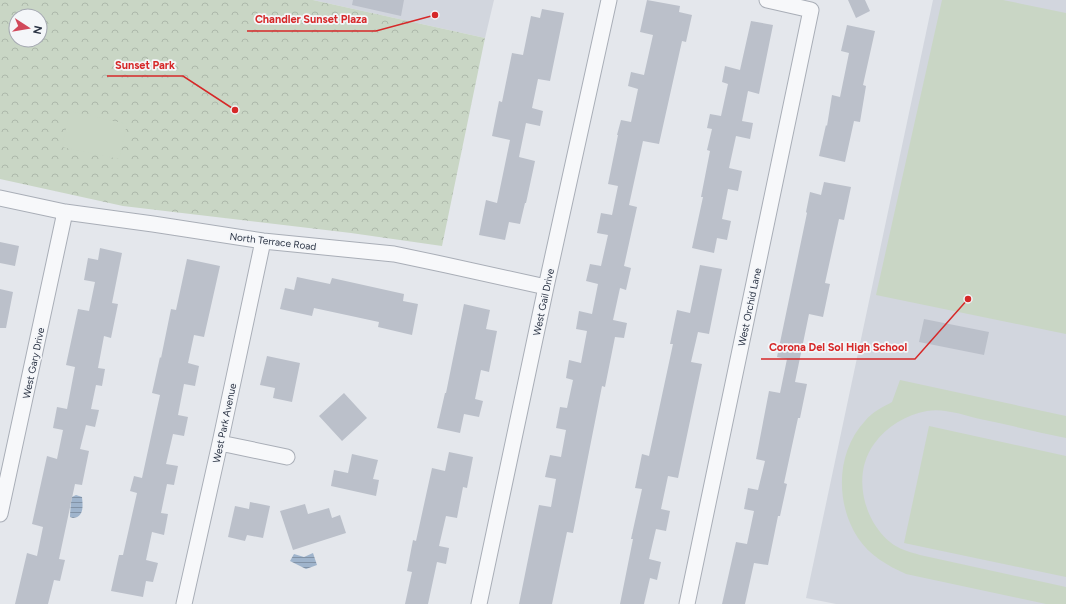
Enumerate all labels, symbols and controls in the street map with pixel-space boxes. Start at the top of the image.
north arrow [8,8,48,48]
callout: Chandler Sunset Plaza [247,8,376,31]
text: Chandler Sunset Plaza [255,13,367,26]
text: N [30,24,45,35]
callout: Sunset Park [107,53,183,76]
text: Sunset Park [115,59,175,72]
street label: North Terrace Road [229,230,317,253]
street label: West Orchid Lane [735,266,764,347]
street label: West Gail Drive [530,267,557,337]
street label: West Gary Drive [20,326,47,400]
callout: Corona Del Sol High School [761,336,915,359]
text: Corona Del Sol High School [769,341,907,354]
street label: West Park Avenue [210,382,239,464]

